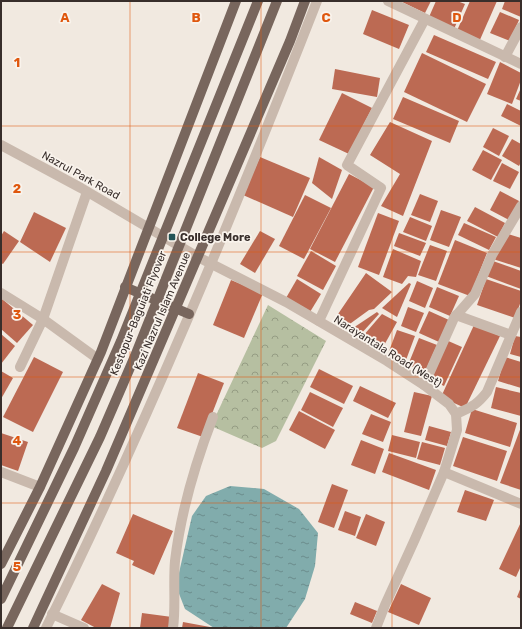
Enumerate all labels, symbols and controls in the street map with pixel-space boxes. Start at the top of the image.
text: A [60,10,70,25]
text: B [191,10,201,25]
text: C [321,10,331,25]
text: D [452,10,462,25]
text: 1 [14,55,20,70]
street label: Nazrul Park Road [40,149,122,202]
text: 2 [13,181,21,196]
place label: College More [180,231,251,244]
marker: College More [167,232,177,242]
street label: Kestopur-Baguiati Flyover [108,248,170,377]
street label: Kazi Nazrul Islam Avenue [132,250,193,372]
text: 3 [13,307,22,322]
street label: Narayantala Road (West) [331,313,444,390]
text: 4 [13,433,22,448]
text: 5 [13,559,21,574]

